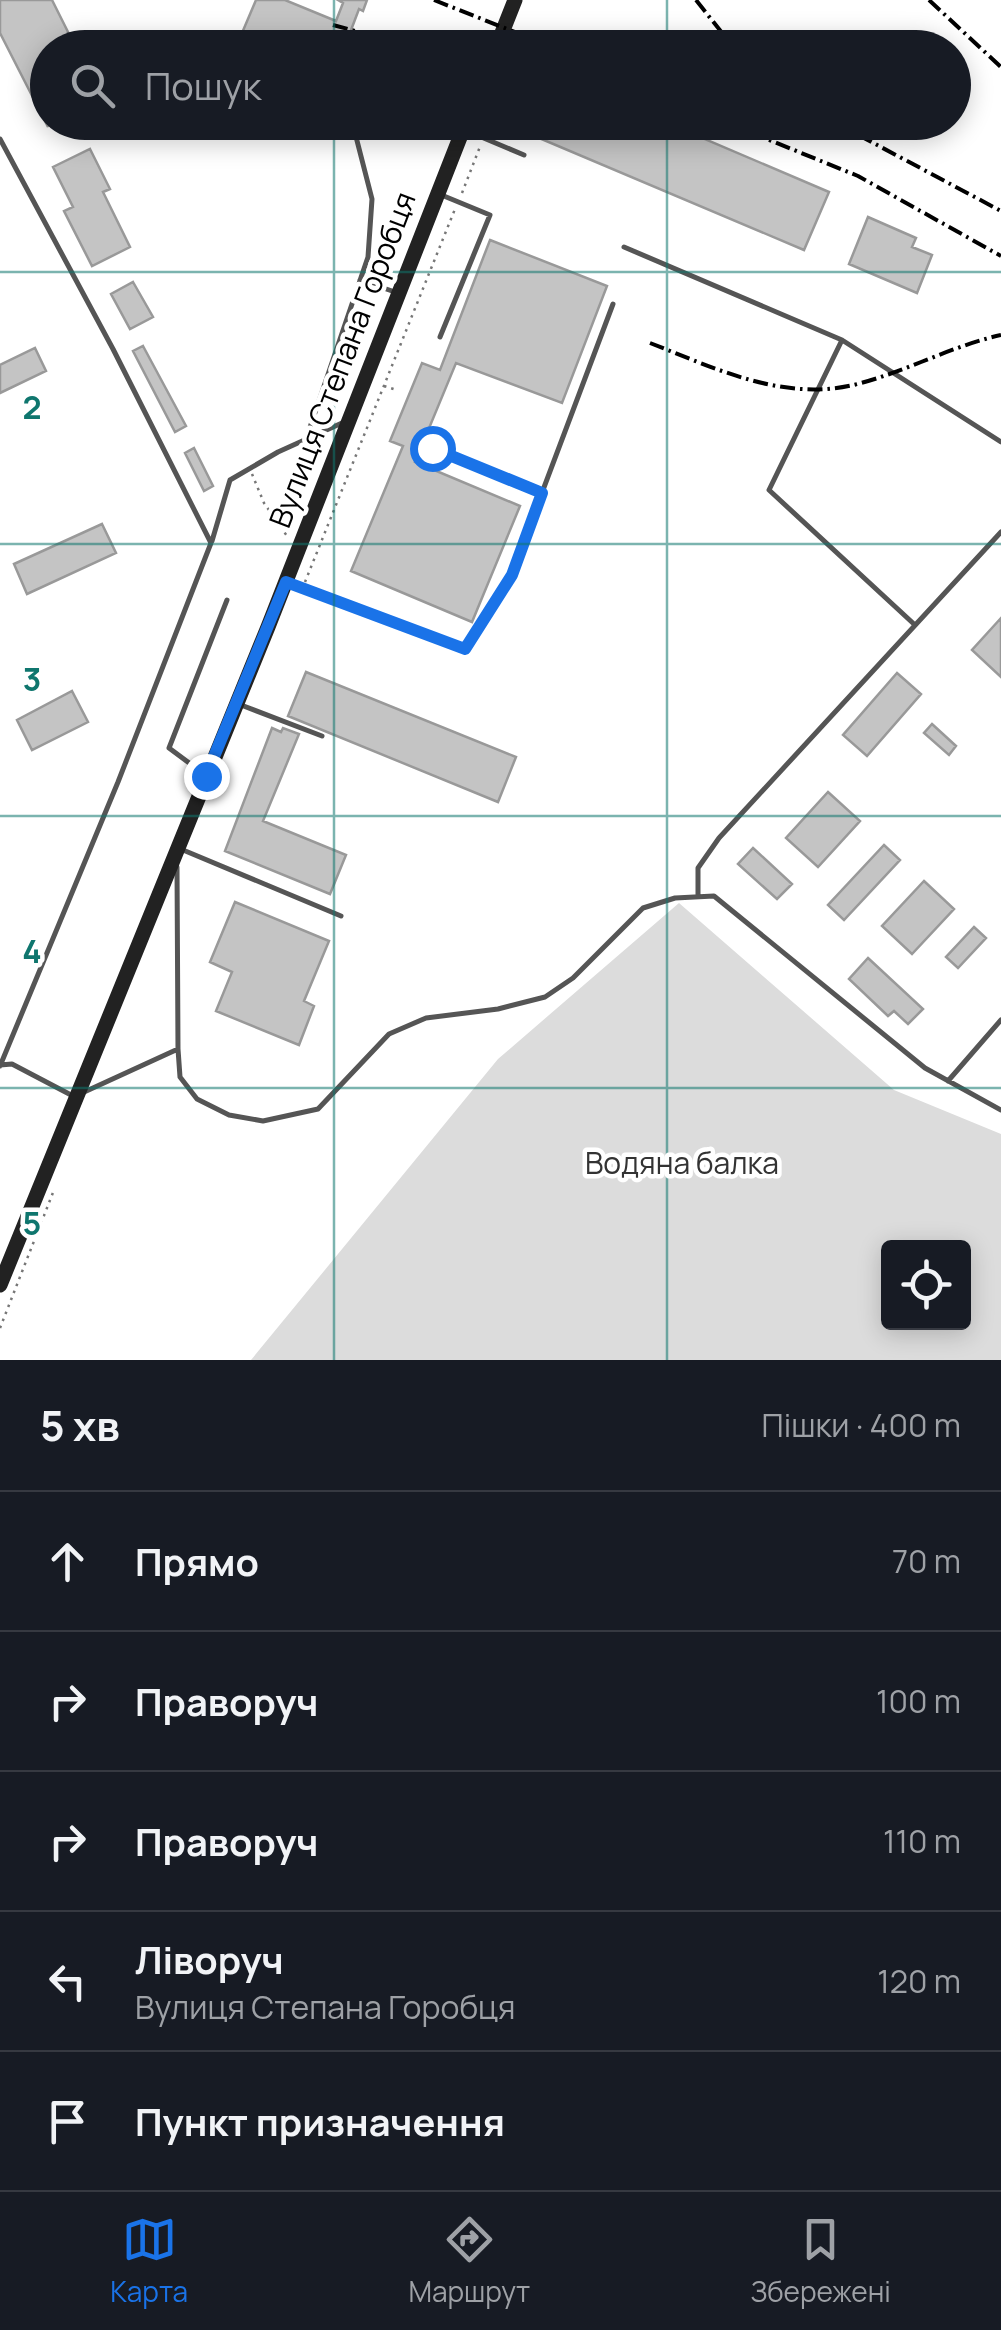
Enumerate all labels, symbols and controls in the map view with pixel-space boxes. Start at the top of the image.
search box [30,30,971,140]
icon: search [65,58,120,113]
text: Пошук [145,59,261,111]
street label: Вулиця Степана Горобця [259,186,425,533]
text: 2 [22,385,42,429]
route start [410,426,456,472]
text: 3 [23,657,41,701]
route end [184,754,230,800]
text: 4 [22,929,42,973]
park label: Водяна балка [585,1142,779,1183]
text: 5 [23,1201,41,1245]
map controls [881,1240,971,1330]
button: locate [881,1240,971,1330]
text: 5 хв [40,1396,120,1454]
text: Пішки · 400 m [762,1403,961,1447]
icon: ahead [40,1534,95,1589]
text: Прямо [135,1535,259,1587]
text: 70 m [892,1539,961,1583]
icon: right [40,1674,95,1729]
text: Праворуч [135,1675,318,1727]
text: 100 m [876,1679,961,1723]
icon: right [40,1814,95,1869]
text: Праворуч [135,1815,318,1867]
text: 110 m [883,1819,961,1863]
text: Ліворуч [135,1933,284,1985]
icon: left [40,1954,95,2009]
text: 120 m [877,1959,961,2003]
text: Вулиця Степана Горобця [135,1985,516,2029]
icon: arrive [40,2094,95,2149]
text: Пункт призначення [135,2095,505,2147]
tab: Карта [110,2212,188,2310]
tab: Маршрут [408,2212,530,2310]
tab: Збережені [751,2212,891,2310]

